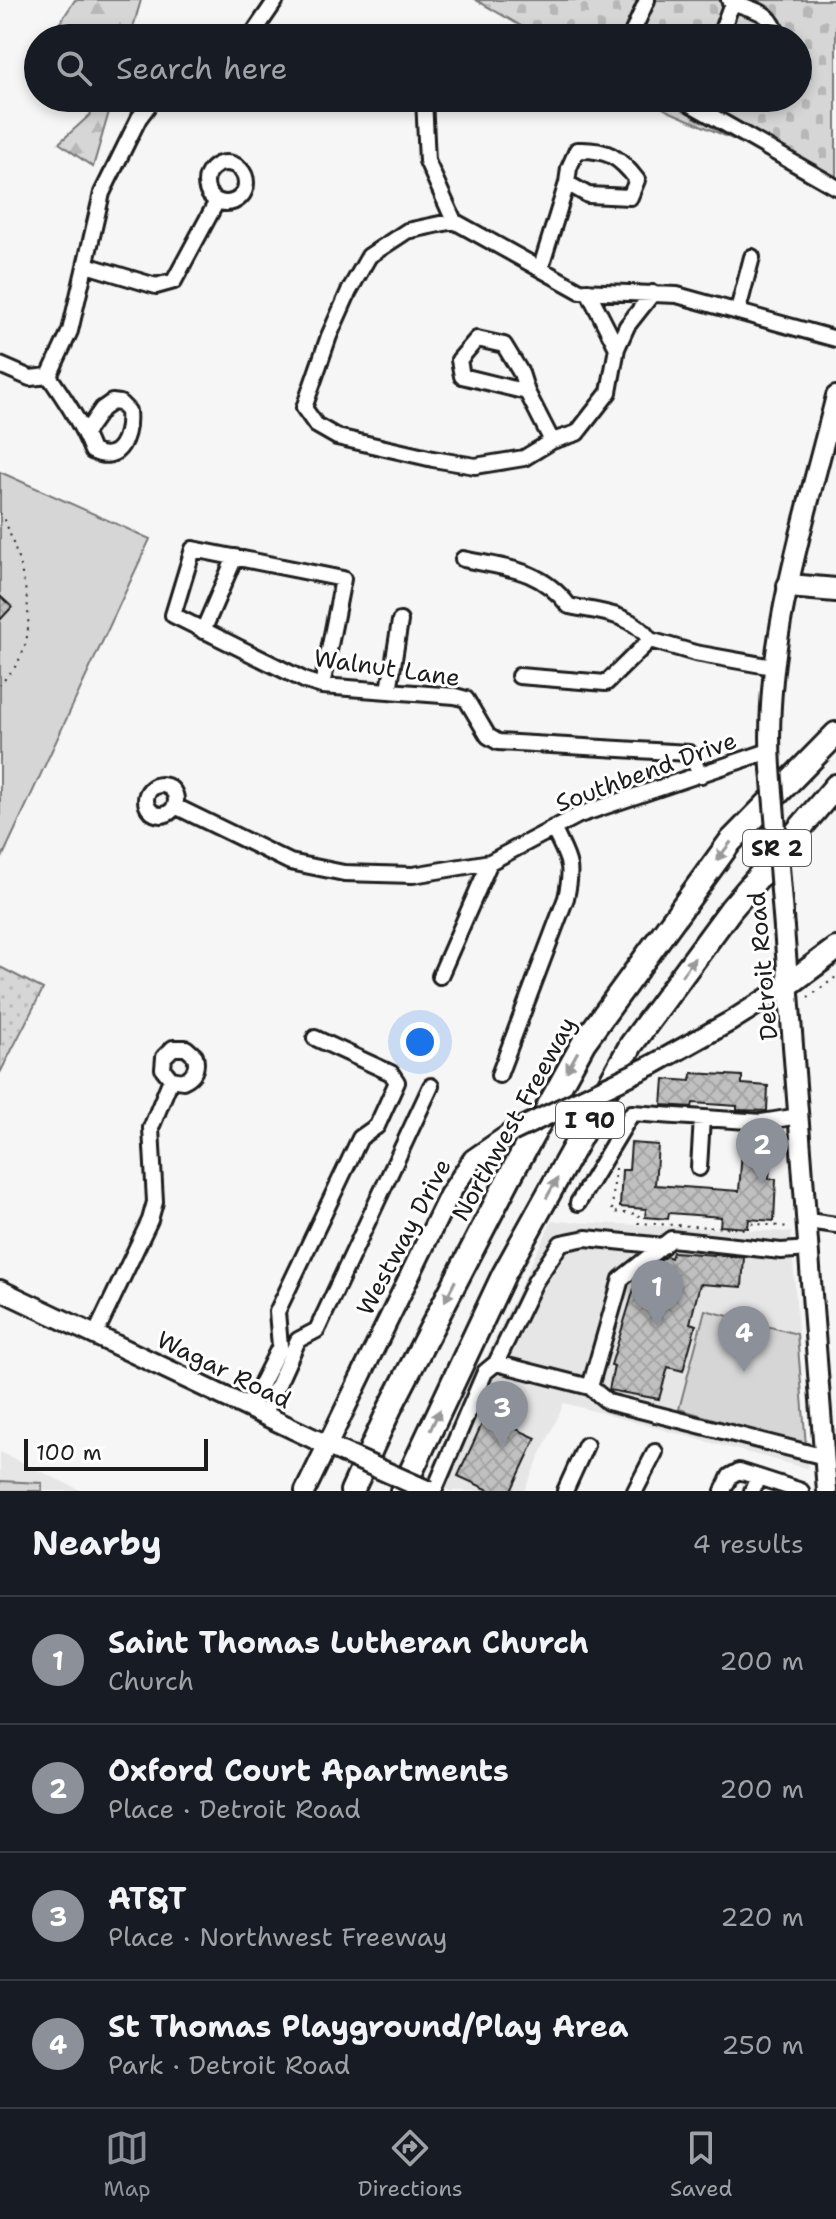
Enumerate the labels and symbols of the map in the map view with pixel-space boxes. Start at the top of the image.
street label: Walnut Lane [312,642,462,694]
street label: Southbend Drive [551,724,741,820]
road number: SR 2 [743,830,811,866]
one-way arrow [716,841,732,861]
street label: Detroit Road [741,890,785,1042]
one-way arrow [680,957,695,978]
street label: Northwest Freeway [444,1011,584,1227]
your location [400,1022,440,1062]
one-way arrow [566,1051,580,1073]
road number: I 90 [556,1102,624,1138]
pin: 2 [736,1118,788,1184]
street label: Westway Drive [349,1153,459,1321]
one-way arrow [545,1177,559,1200]
pin: 1 [631,1260,683,1326]
one-way arrow [443,1280,457,1303]
pin: 4 [718,1306,770,1372]
street label: Wagar Road [151,1324,297,1416]
pin: 3 [476,1381,528,1447]
one-way arrow [428,1409,442,1432]
scale bar [24,1435,208,1471]

